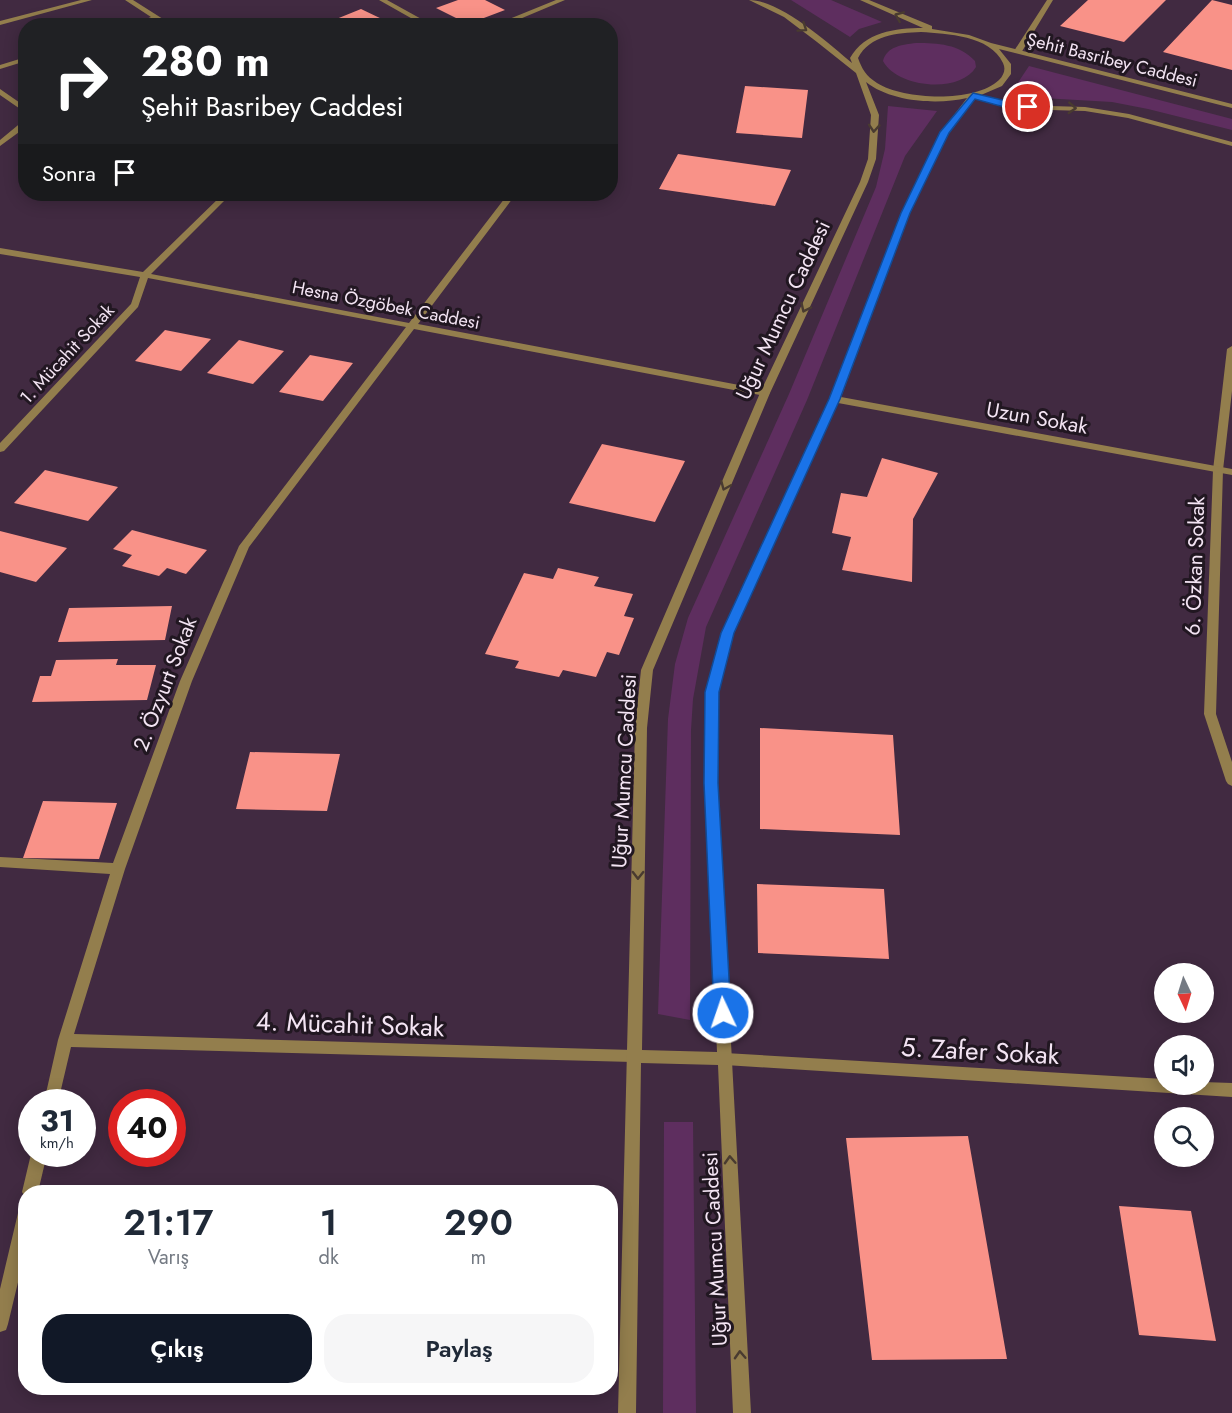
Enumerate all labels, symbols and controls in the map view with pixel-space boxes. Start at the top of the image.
one-way arrow [895,11,906,23]
one-way arrow [796,21,807,32]
street label: Şehit Basribey Caddesi [1024,26,1200,94]
text: 280 m [141,31,270,92]
icon: right [42,42,120,120]
pin [1002,81,1053,132]
text: Şehit Basribey Caddesi [141,87,404,126]
icon: arrive [1011,90,1044,123]
one-way arrow [1067,102,1076,115]
one-way arrow [868,123,881,132]
icon: arrive [108,156,141,189]
text: Sonra [42,157,96,189]
street label: Uğur Mumcu Caddesi [728,215,838,405]
street label: Hesna Özgöbek Caddesi [290,274,482,336]
street label: 1. Mücahit Sokak [14,298,120,410]
one-way arrow [800,302,812,313]
street label: Uzun Sokak [984,394,1091,442]
one-way arrow [721,480,733,491]
street label: 6. Özkan Sokak [1178,495,1212,636]
street label: 2. Özyurt Sokak [126,612,205,755]
street label: Uğur Mumcu Caddesi [604,673,644,869]
one-way arrow [632,870,644,879]
north arrow [1154,963,1214,1023]
map controls [1154,963,1214,1167]
position arrow [691,981,755,1045]
street label: 4. Mücahit Sokak [255,1002,446,1046]
street label: 5. Zafer Sokak [900,1028,1061,1074]
button: sound [1154,1035,1214,1095]
speed limit sign: 40 [108,1089,186,1167]
text: 31 [40,1099,74,1142]
button: search [1154,1107,1214,1167]
text: km/h [40,1132,74,1154]
street label: Uğur Mumcu Caddesi [695,1151,735,1347]
one-way arrow [723,1155,736,1164]
text: 21:17 [123,1196,213,1248]
text: 1 [320,1196,338,1248]
text: 290 [444,1196,513,1248]
text: Varış [148,1243,189,1272]
text: dk [319,1243,339,1272]
text: m [471,1243,486,1272]
button: Çıkış [42,1314,312,1383]
button: Paylaş [324,1314,594,1383]
one-way arrow [733,1350,746,1359]

